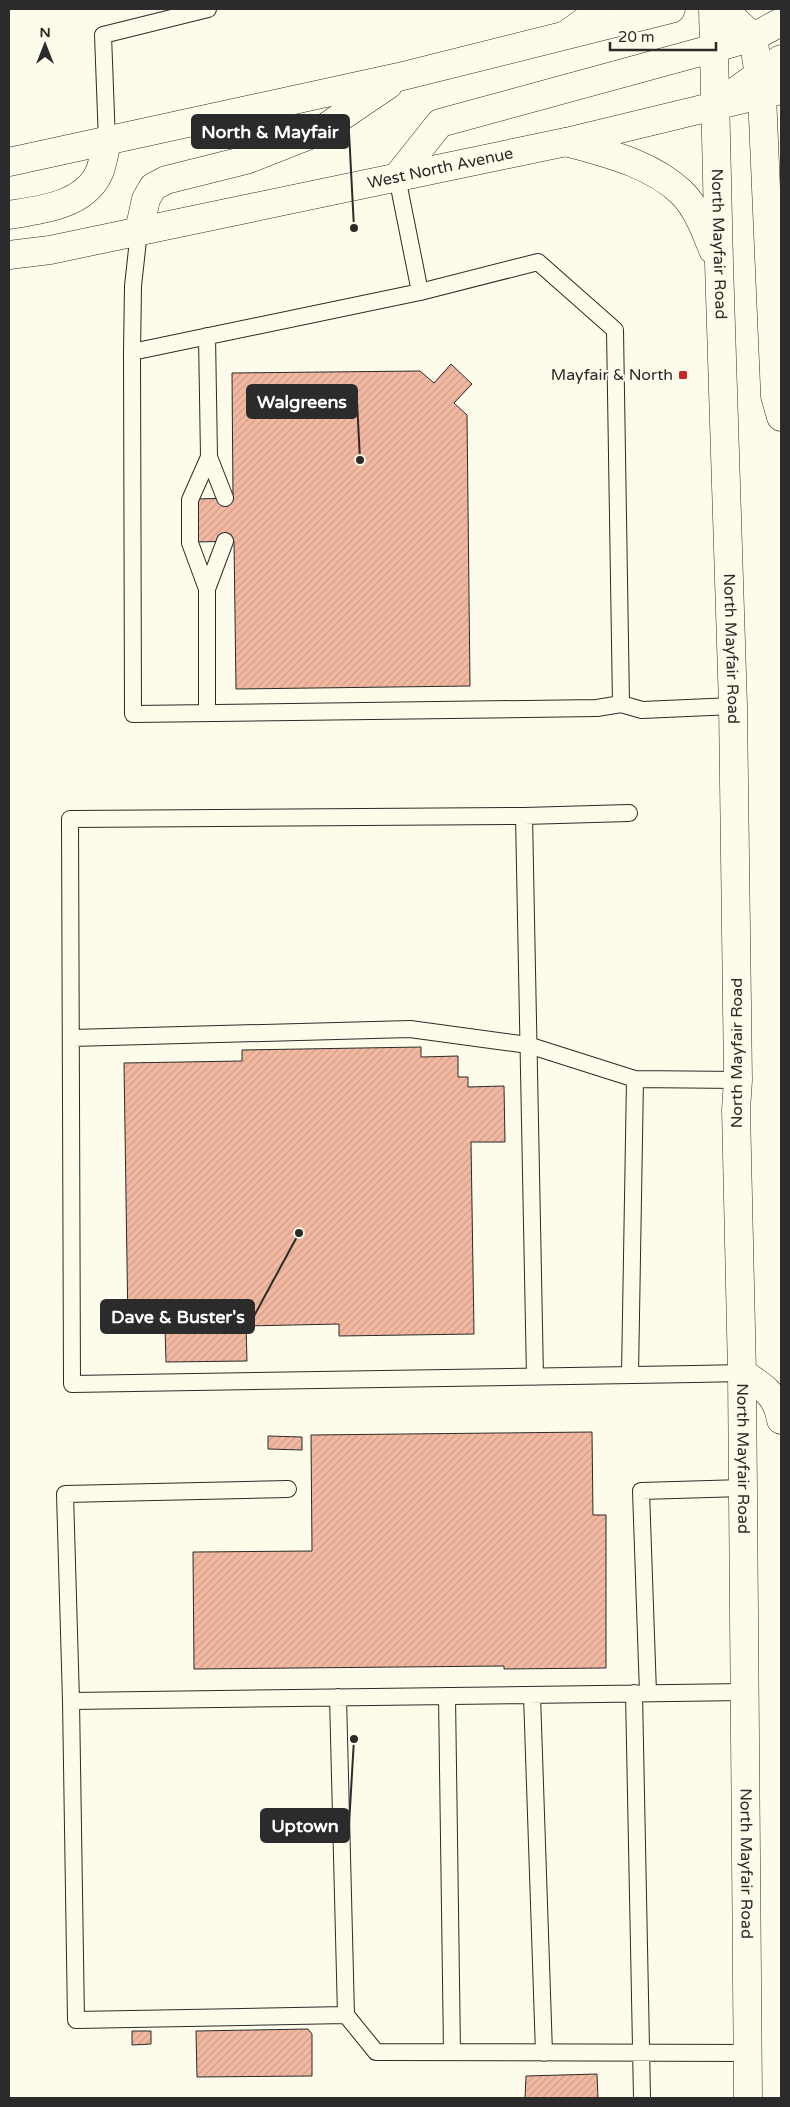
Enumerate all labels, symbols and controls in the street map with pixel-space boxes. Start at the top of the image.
north arrow [20,20,70,70]
scale bar [610,20,716,52]
text: N [39,24,51,41]
text: 20 m [618,28,655,46]
callout: North & Mayfair [192,115,349,148]
text: North & Mayfair [201,121,340,143]
street label: West North Avenue [366,143,515,193]
street label: North Mayfair Road [707,168,731,320]
place label: Mayfair & North [551,365,673,385]
marker: Mayfair & North [677,369,689,381]
callout: Walgreens [247,385,357,418]
text: Walgreens [257,391,347,413]
street label: North Mayfair Road [719,573,743,724]
street label: North Mayfair Road [727,978,747,1128]
callout: Dave & Buster's [101,1300,254,1333]
text: Dave & Buster's [111,1306,245,1328]
street label: North Mayfair Road [732,1383,753,1534]
street label: North Mayfair Road [735,1788,757,1939]
callout: Uptown [261,1809,349,1842]
text: Uptown [271,1815,339,1837]

